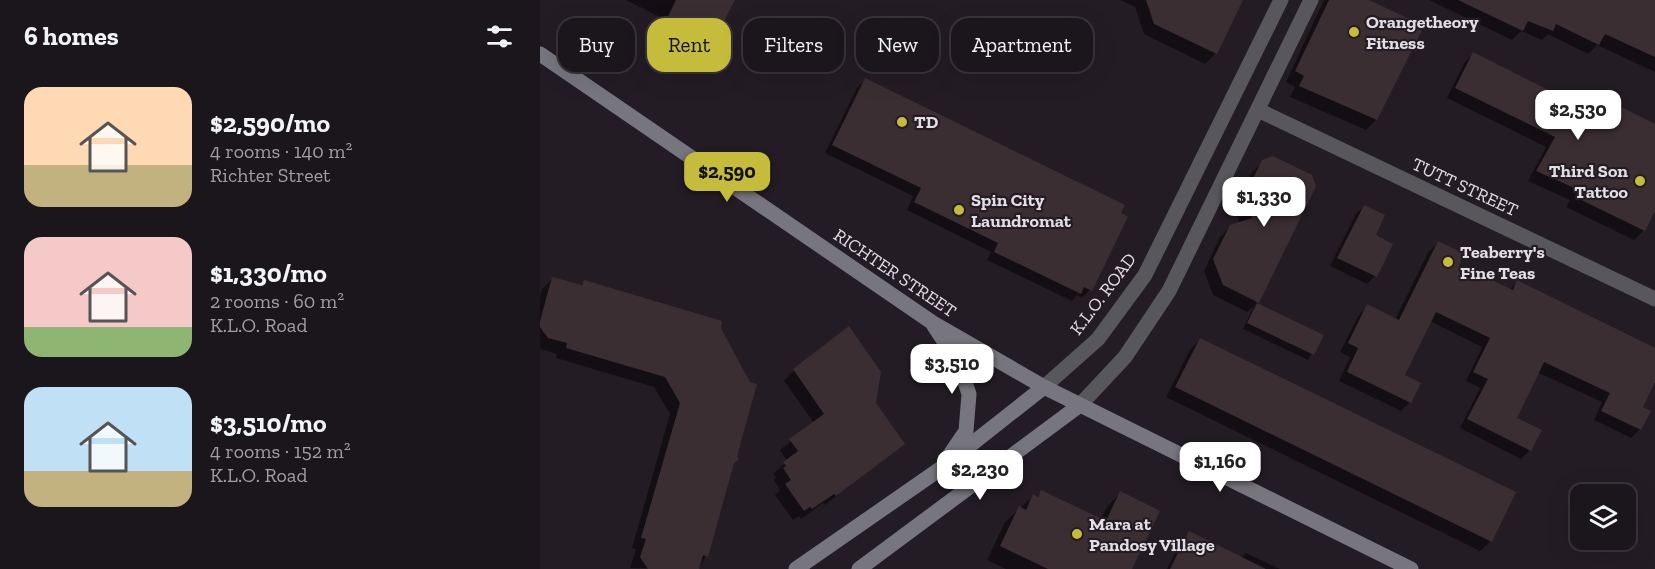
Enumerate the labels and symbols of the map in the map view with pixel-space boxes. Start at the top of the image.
place label: Orangetheory Fitness [1366,11,1479,54]
marker: Orangetheory Fitness [1347,25,1361,39]
pin: $2,530 [1529,90,1627,141]
place label: TD [914,111,939,133]
marker: TD [895,115,909,129]
pin: $2,590 [678,152,776,203]
street label: TUTT STREET [1409,153,1521,221]
place label: Third Son Tattoo [1549,160,1629,203]
marker: Third Son Tattoo [1633,174,1647,188]
pin: $1,330 [1215,177,1313,228]
place label: Spin City Laundromat [971,189,1072,232]
marker: Spin City Laundromat [952,203,966,217]
street label: RICHTER STREET [830,224,960,322]
place label: Teaberry's Fine Teas [1460,241,1545,284]
street label: K.L.O. ROAD [1065,249,1141,339]
marker: Teaberry's Fine Teas [1441,255,1455,269]
pin: $3,510 [903,344,1001,395]
pin: $1,160 [1171,442,1269,493]
pin: $2,230 [931,450,1029,501]
place label: Mara at Pandosy Village [1089,513,1215,556]
marker: Mara at Pandosy Village [1070,527,1084,541]

